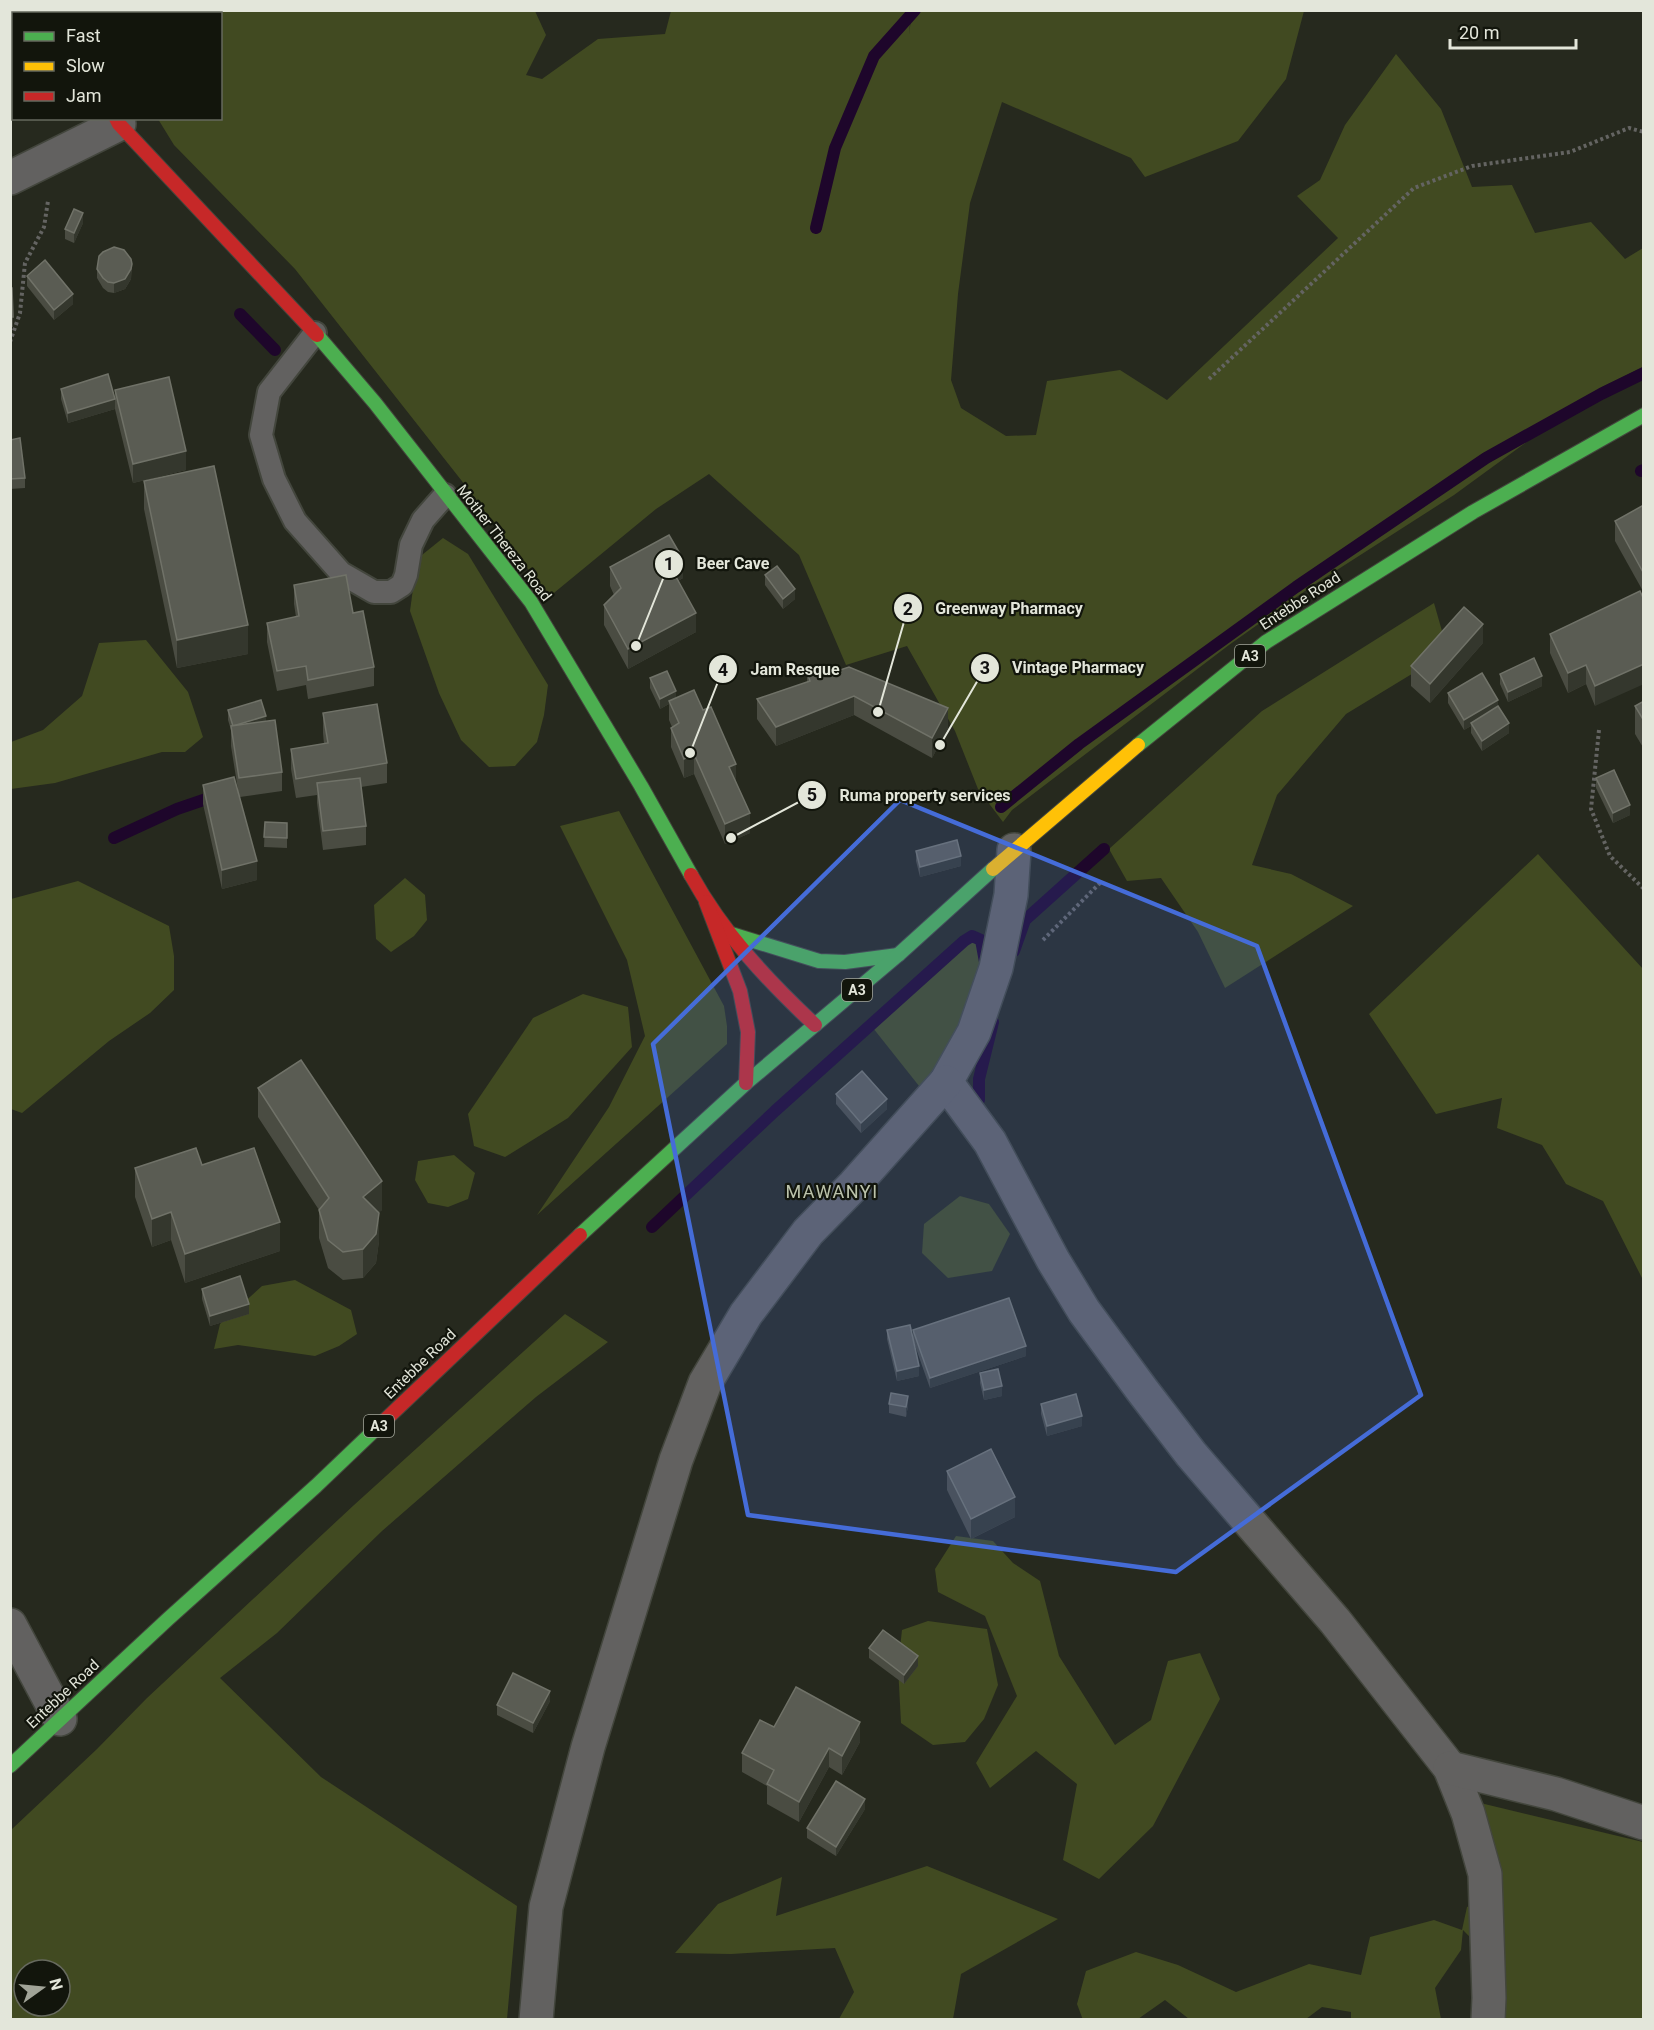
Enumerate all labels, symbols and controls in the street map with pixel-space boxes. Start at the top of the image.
legend [12,12,222,120]
scale bar [1450,12,1576,50]
text: 20 m [1459,22,1499,43]
text: Fast [66,25,101,46]
text: Slow [66,55,105,76]
text: Jam [66,85,102,106]
street label: Mother Thereza Road [453,481,555,605]
callout: Beer Cave [654,547,781,581]
text: 1 [664,553,674,574]
text: Beer Cave [697,554,770,573]
street label: Entebbe Road [1256,568,1344,634]
callout: Greenway Pharmacy [893,591,1095,625]
text: 2 [903,598,913,619]
text: Greenway Pharmacy [935,599,1084,618]
road number: A3 [1235,645,1265,667]
callout: Vintage Pharmacy [970,651,1156,685]
callout: Jam Resque [708,652,851,686]
text: 3 [980,657,990,678]
text: Vintage Pharmacy [1012,658,1145,677]
text: 4 [718,659,728,680]
text: Jam Resque [750,660,840,679]
callout: Ruma property services [797,778,1022,812]
text: 5 [807,784,817,805]
text: Ruma property services [840,786,1011,805]
road number: A3 [842,979,872,1001]
district label: MAWANYI [785,1181,879,1202]
street label: Entebbe Road [380,1325,460,1403]
road number: A3 [364,1415,394,1437]
street label: Entebbe Road [23,1656,103,1732]
north arrow [12,1958,72,2018]
text: N [45,1976,67,1992]

